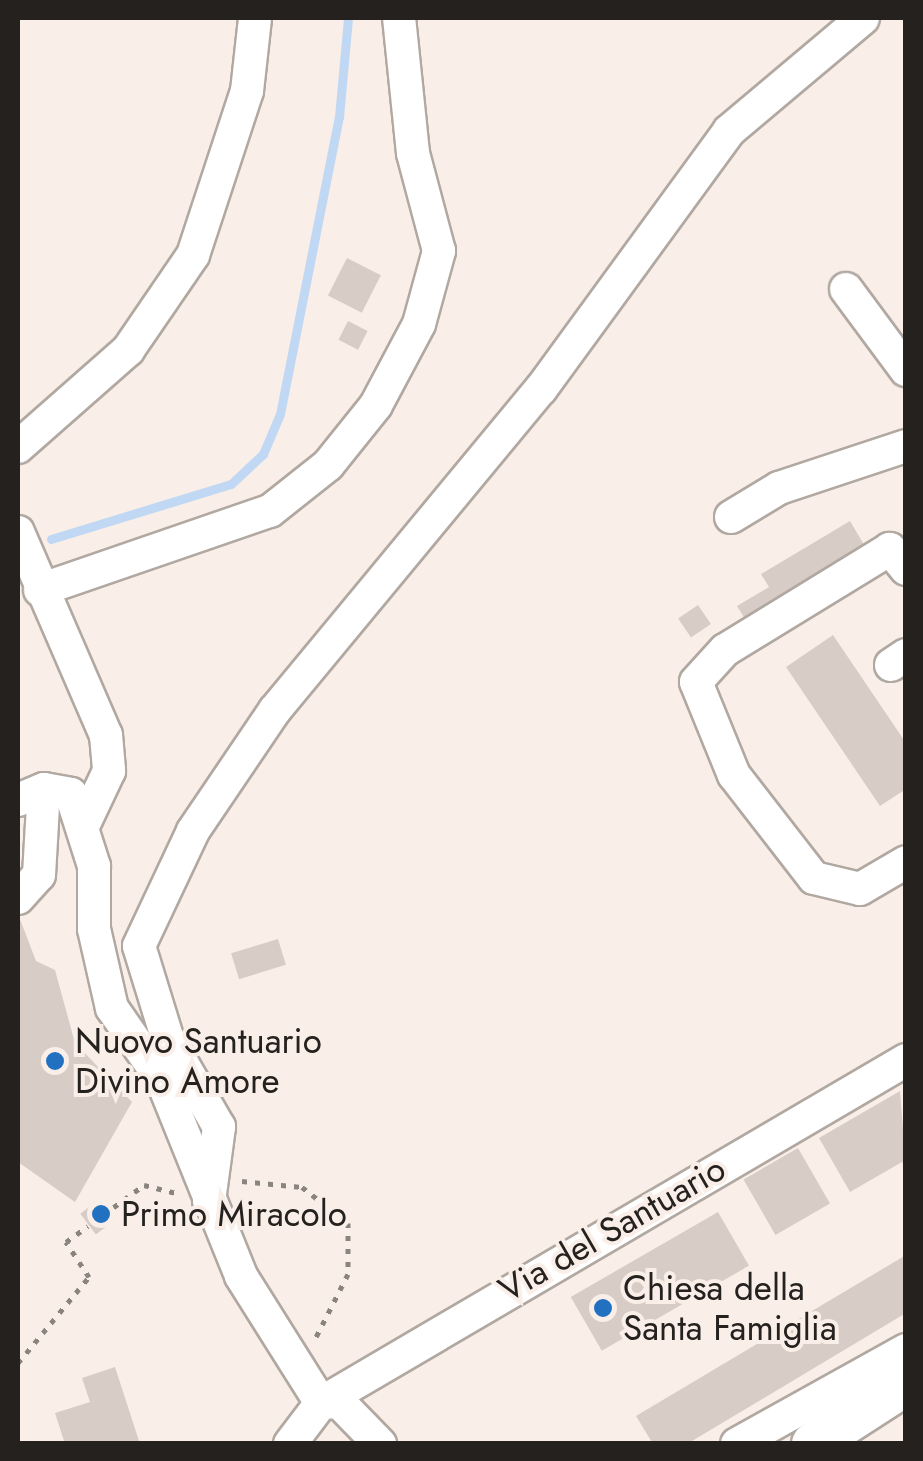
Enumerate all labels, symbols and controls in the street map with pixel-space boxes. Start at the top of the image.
place label: Nuovo Santuario Divino Amore [75,1020,322,1102]
marker: Nuovo Santuario Divino Amore [44,1050,66,1072]
street label: Via del Santuario [491,1147,733,1311]
place label: Primo Miracolo [121,1193,347,1235]
marker: Primo Miracolo [90,1203,112,1225]
place label: Chiesa della Santa Famiglia [623,1267,837,1349]
marker: Chiesa della Santa Famiglia [592,1297,614,1319]

